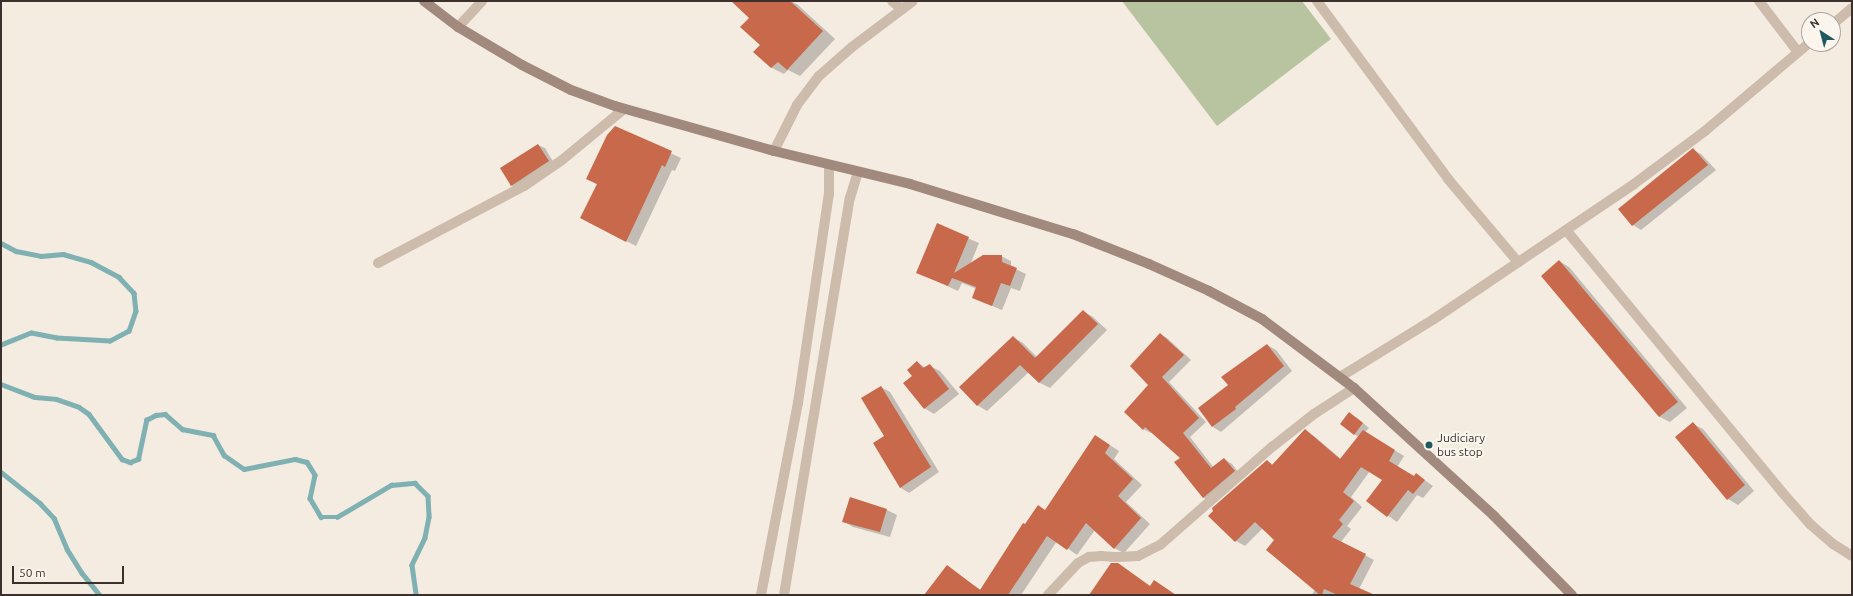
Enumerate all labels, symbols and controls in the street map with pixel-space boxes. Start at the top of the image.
north arrow [1801,12,1841,52]
text: N [1808,16,1821,30]
place label: Judiciary bus stop [1437,431,1485,459]
marker: Judiciary bus stop [1424,440,1434,450]
scale bar [14,558,126,584]
text: 50 m [19,566,46,579]

